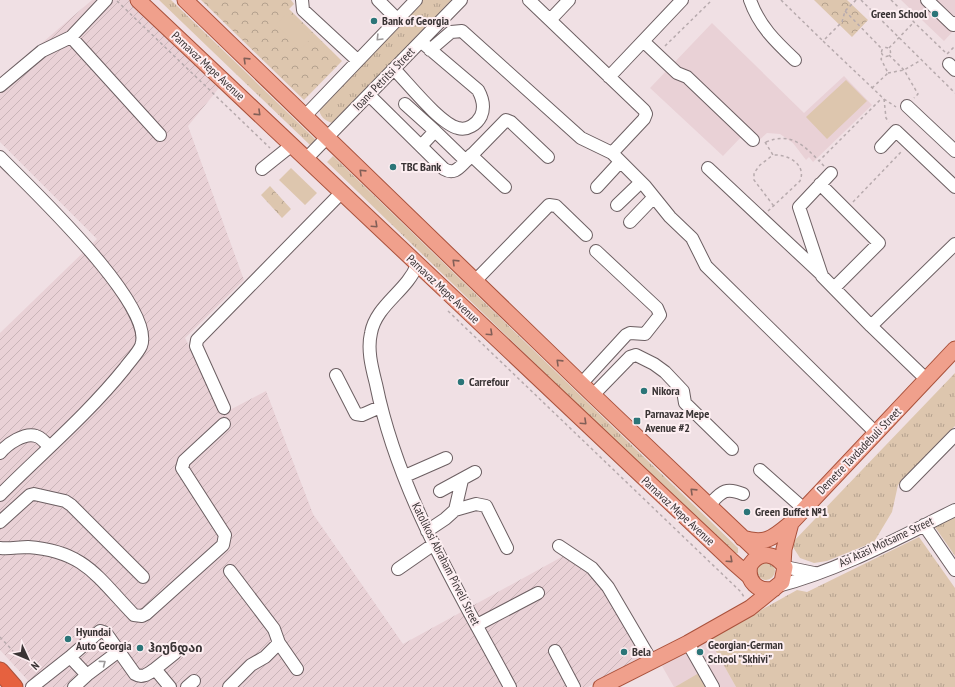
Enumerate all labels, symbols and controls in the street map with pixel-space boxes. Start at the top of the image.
place label: Green School [871,6,927,21]
marker: Green School [930,9,940,19]
place label: Bank of Georgia [382,13,449,28]
marker: Bank of Georgia [369,16,379,26]
street label: Parnavaz Mepe Avenue [169,28,248,103]
one-way arrow [376,33,384,41]
street label: Ioane Petritsi Street [350,43,418,113]
one-way arrow [243,57,251,64]
one-way arrow [253,108,261,116]
place label: TBC Bank [401,159,441,174]
marker: TBC Bank [388,162,398,172]
one-way arrow [359,169,367,176]
one-way arrow [370,220,378,227]
street label: Parnavaz Mepe Avenue [404,251,483,326]
one-way arrow [452,259,460,267]
one-way arrow [485,328,493,336]
one-way arrow [556,359,564,367]
place label: Carrefour [469,374,509,389]
marker: Carrefour [456,377,466,387]
place label: Nikora [652,383,680,398]
marker: Nikora [639,386,649,396]
street label: Demetre Tavdadebuli Street [813,404,904,497]
place label: Parnavaz Mepe Avenue #2 [644,406,709,435]
marker: Parnavaz Mepe Avenue #2 [632,416,642,426]
one-way arrow [579,418,587,425]
street label: Parnavaz Mepe Avenue [639,473,718,548]
one-way arrow [690,488,698,496]
street label: Katolikosi Abraham Pirveli Street [409,500,484,628]
place label: Green Buffet №1 [755,504,828,519]
marker: Green Buffet №1 [742,507,752,517]
street label: Asi Atasi Motsame Street [836,513,936,570]
one-way arrow [725,555,733,563]
place label: Hyundai Auto Georgia [75,624,132,653]
marker: Hyundai Auto Georgia [63,634,73,644]
place label: Georgian-German School "Skhivi" [708,637,783,666]
north arrow [8,639,48,679]
place label: ჰიუნდაი [148,640,203,656]
marker: ჰიუნდაი [135,643,145,653]
place label: Bela [632,644,651,659]
marker: Bela [619,647,629,657]
marker: Georgian-German School "Skhivi" [695,647,705,657]
text: N [28,659,42,673]
one-way arrow [98,661,105,668]

